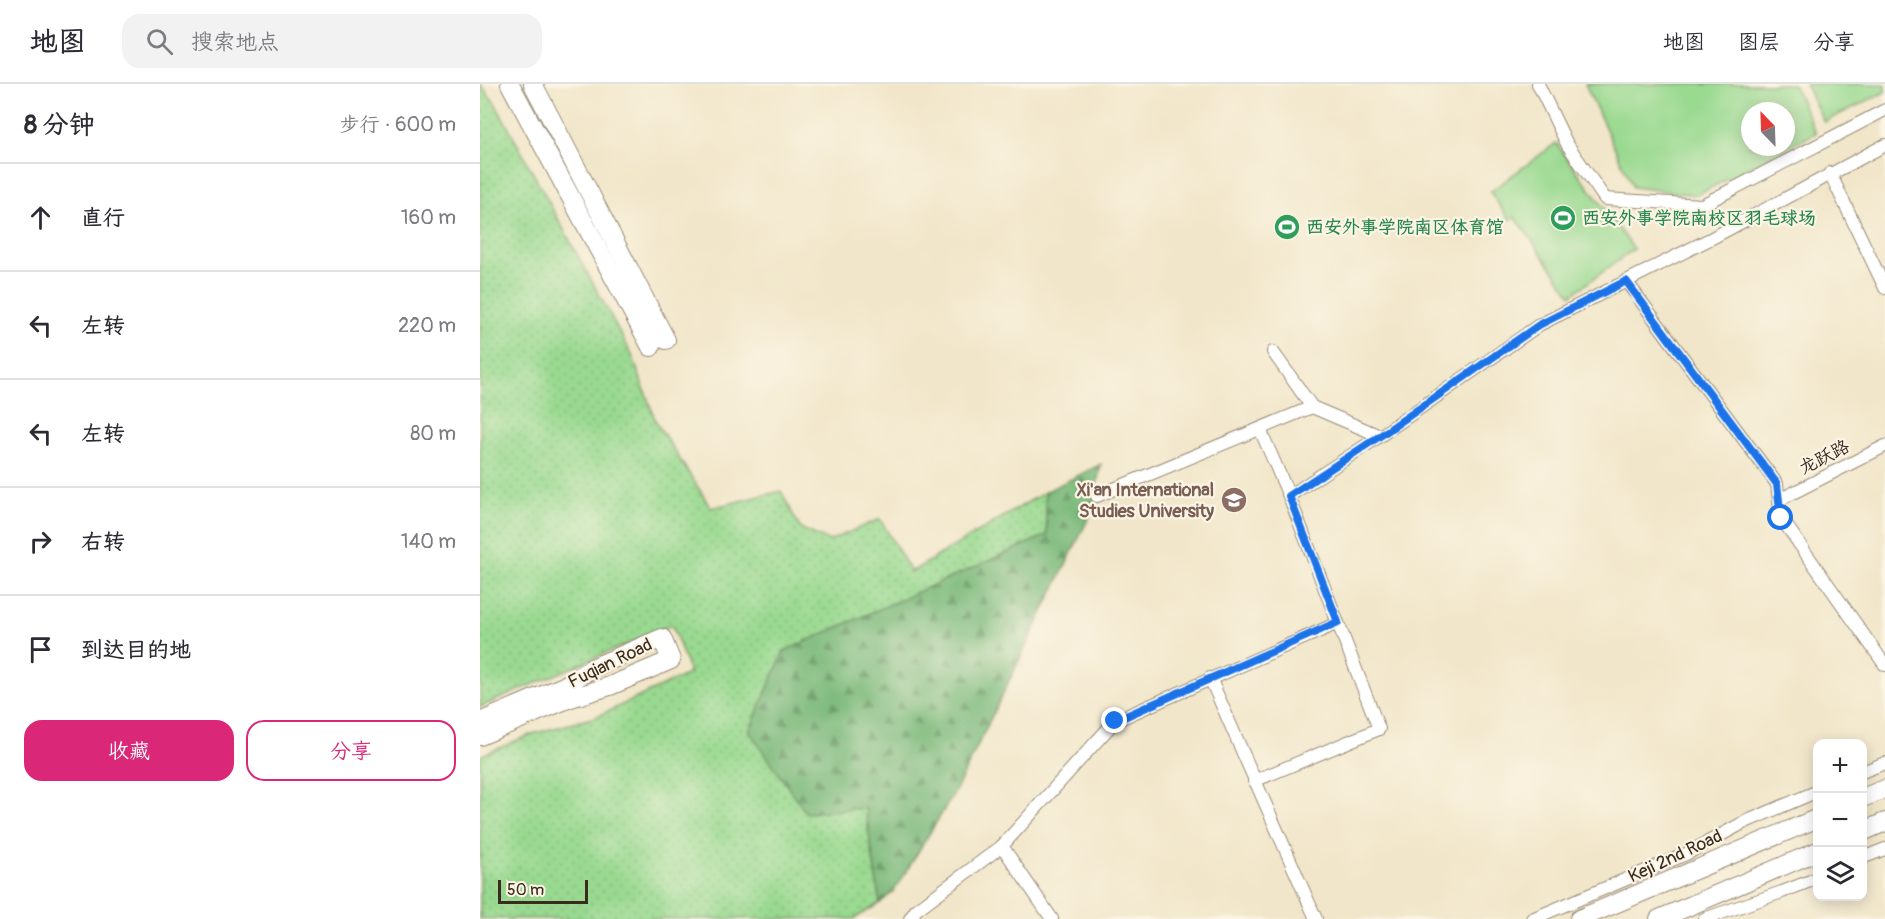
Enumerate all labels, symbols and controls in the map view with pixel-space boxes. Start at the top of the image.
search box [122,14,542,68]
text: 地图 [30,25,86,60]
icon: search [143,25,176,58]
text: 搜索地点 [191,28,279,56]
text: 地图 [1663,29,1705,56]
text: 图层 [1738,29,1780,56]
text: 分享 [1813,29,1855,56]
north arrow [1741,102,1795,156]
text: 8 分钟 [24,109,95,141]
text: 步行 · 600 m [340,112,456,137]
icon: ahead [24,201,57,234]
sports icon: 西安外事学院南校区羽毛球场 [1548,203,1578,233]
text: 直行 [81,204,125,232]
text: 160 m [401,205,456,230]
place label: 西安外事学院南校区羽毛球场 [1582,207,1816,230]
sports icon: 西安外事学院南区体育馆 [1272,212,1302,242]
place label: 西安外事学院南区体育馆 [1306,216,1504,239]
icon: left [24,309,57,342]
text: 左转 [81,312,125,340]
text: 220 m [398,313,456,338]
icon: left [24,417,57,450]
text: 左转 [81,420,125,448]
text: 80 m [410,421,456,446]
street label: 龙跃路 [1795,435,1854,480]
place label: Xi'an International Studies University [1077,479,1214,523]
school or university icon: Xi'an International Studies University [1219,485,1249,515]
route start [1767,504,1793,530]
icon: right [24,525,57,558]
text: 右转 [81,528,125,556]
text: 140 m [401,529,456,554]
icon: arrive [24,633,57,666]
street label: Fuqian Road [564,633,656,694]
text: 到达目的地 [81,636,191,664]
route end [1101,707,1127,733]
button: 收藏 [24,720,234,781]
button: 分享 [246,720,456,781]
map controls [1813,739,1867,901]
button: + [1813,739,1867,793]
button: − [1813,793,1867,847]
street label: Keji 2nd Road [1624,825,1726,888]
button: layers [1813,847,1867,901]
scale bar [498,877,588,904]
text: 50 m [507,880,544,900]

